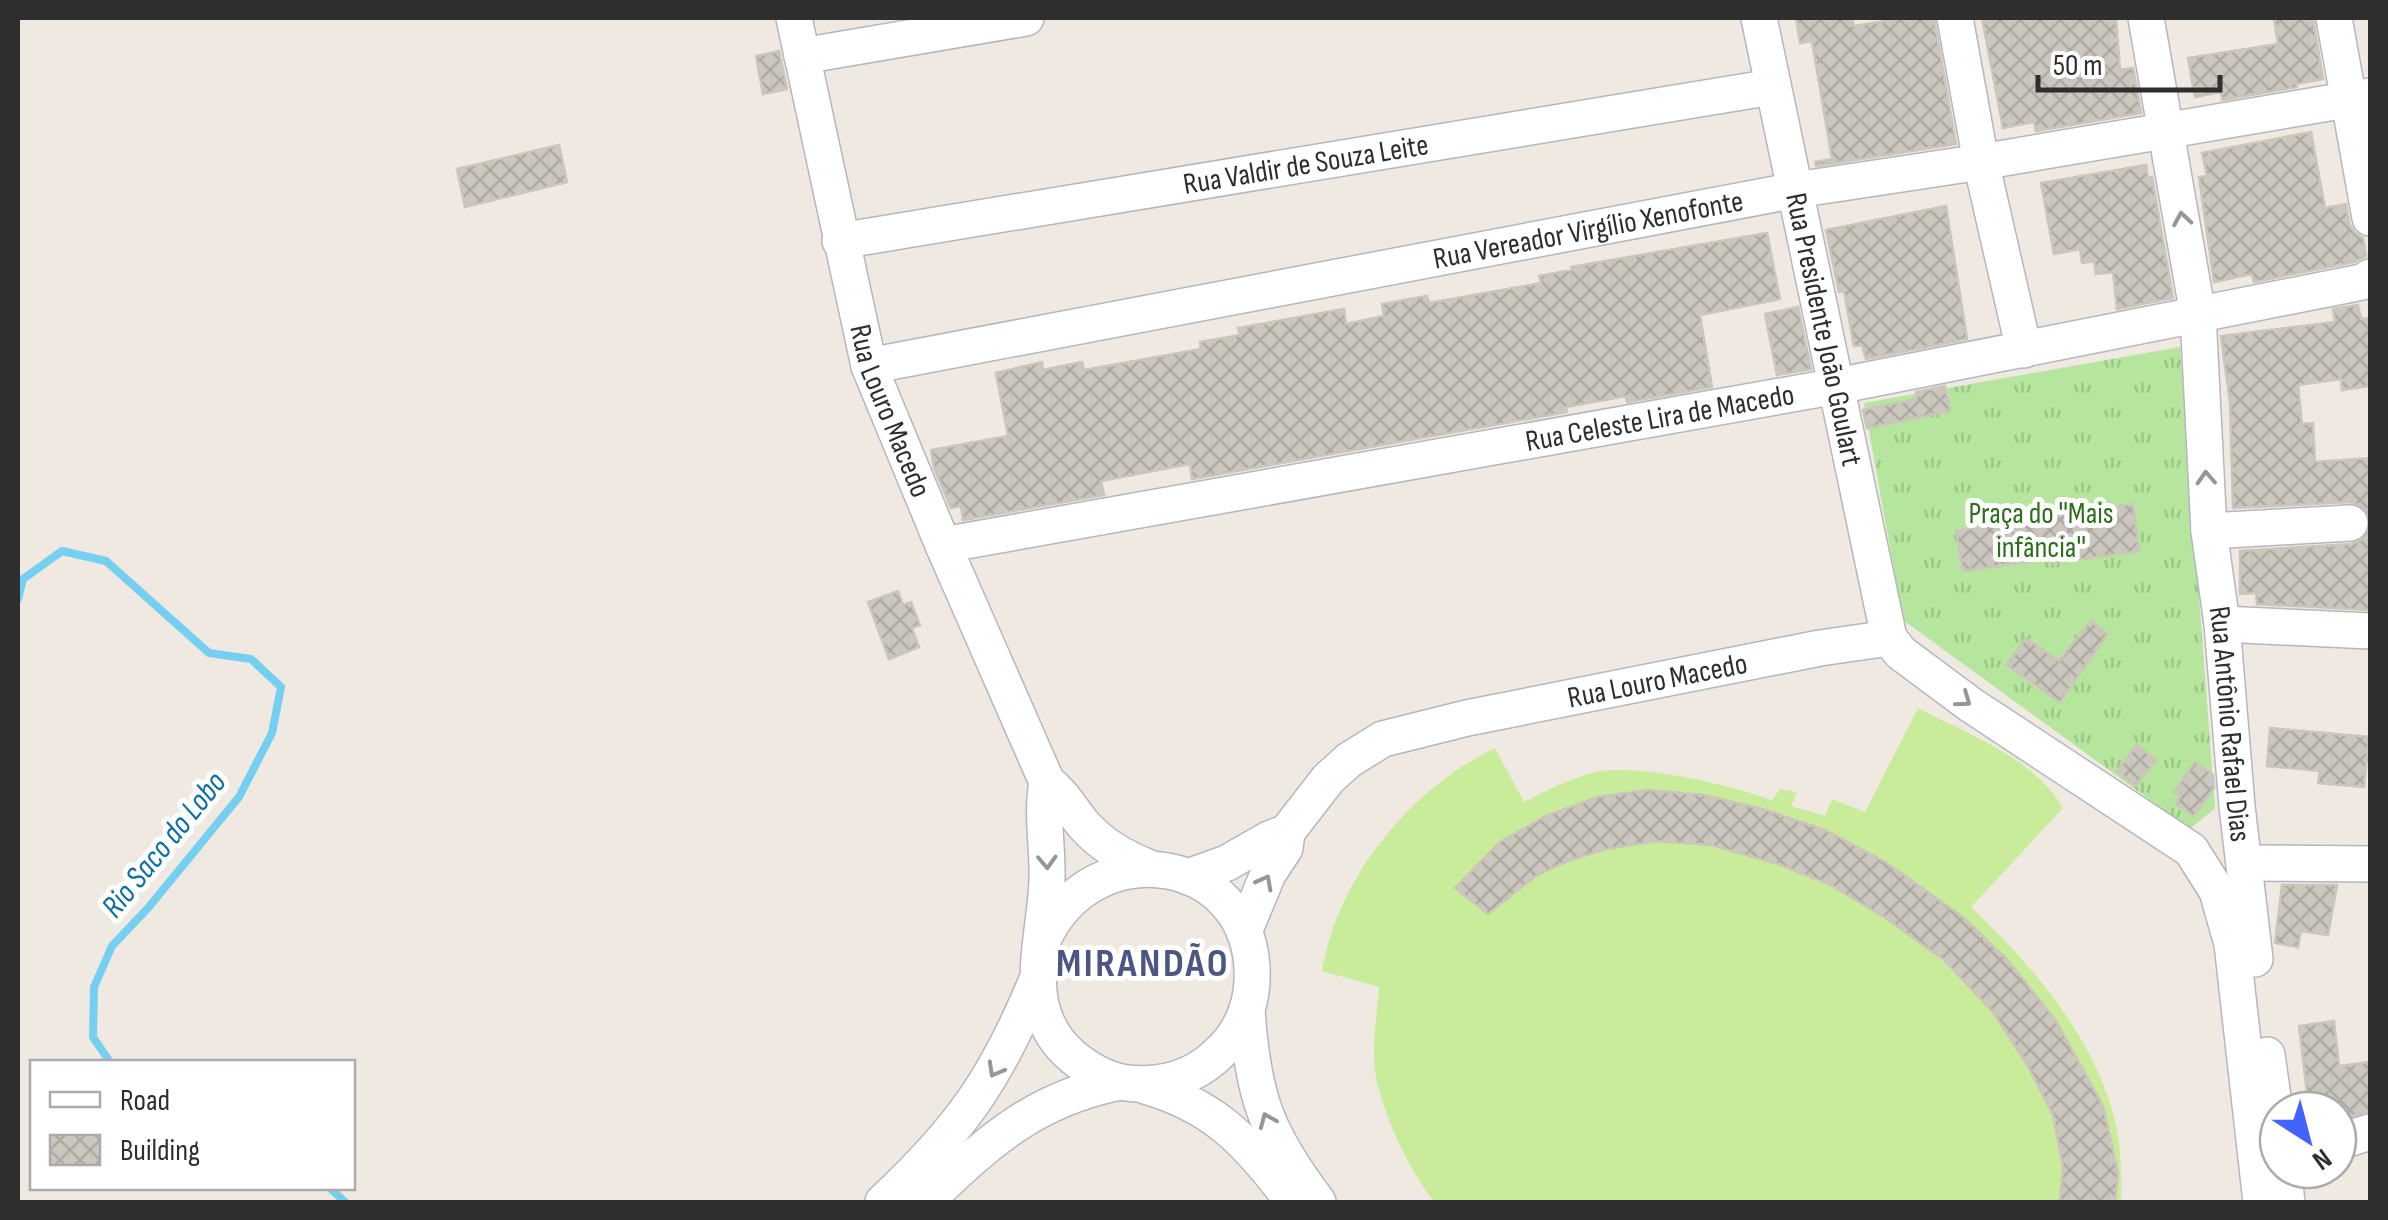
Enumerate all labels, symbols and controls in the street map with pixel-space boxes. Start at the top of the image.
scale bar [2038,30,2220,92]
text: 50 m [2053,48,2102,84]
street label: Rua Valdir de Souza Leite [1181,127,1431,203]
street label: Rua Vereador Virgílio Xenofonte [1430,183,1746,277]
street label: Rua Presidente João Goulart [1777,190,1869,469]
one-way arrow [2172,210,2193,227]
street label: Rua Louro Macedo [842,321,938,503]
street label: Rua Celeste Lira de Macedo [1523,377,1797,460]
one-way arrow [2196,470,2217,486]
park label: Praça do ''Mais infância'' [1968,496,2114,566]
street label: Rua Antônio Rafael Dias [2201,604,2258,844]
street label: Rua Louro Macedo [1565,646,1750,717]
one-way arrow [1953,688,1971,705]
water label: Rio Saco do Lobo [93,764,235,926]
one-way arrow [1036,855,1057,871]
one-way arrow [1253,874,1272,892]
district label: MIRANDÃO [1056,940,1230,988]
one-way arrow [988,1059,1008,1077]
legend [30,1060,355,1190]
text: Road [120,1083,170,1119]
north arrow [2258,1090,2358,1190]
one-way arrow [1259,1112,1279,1130]
text: Building [120,1133,200,1169]
text: N [2306,1141,2338,1177]

